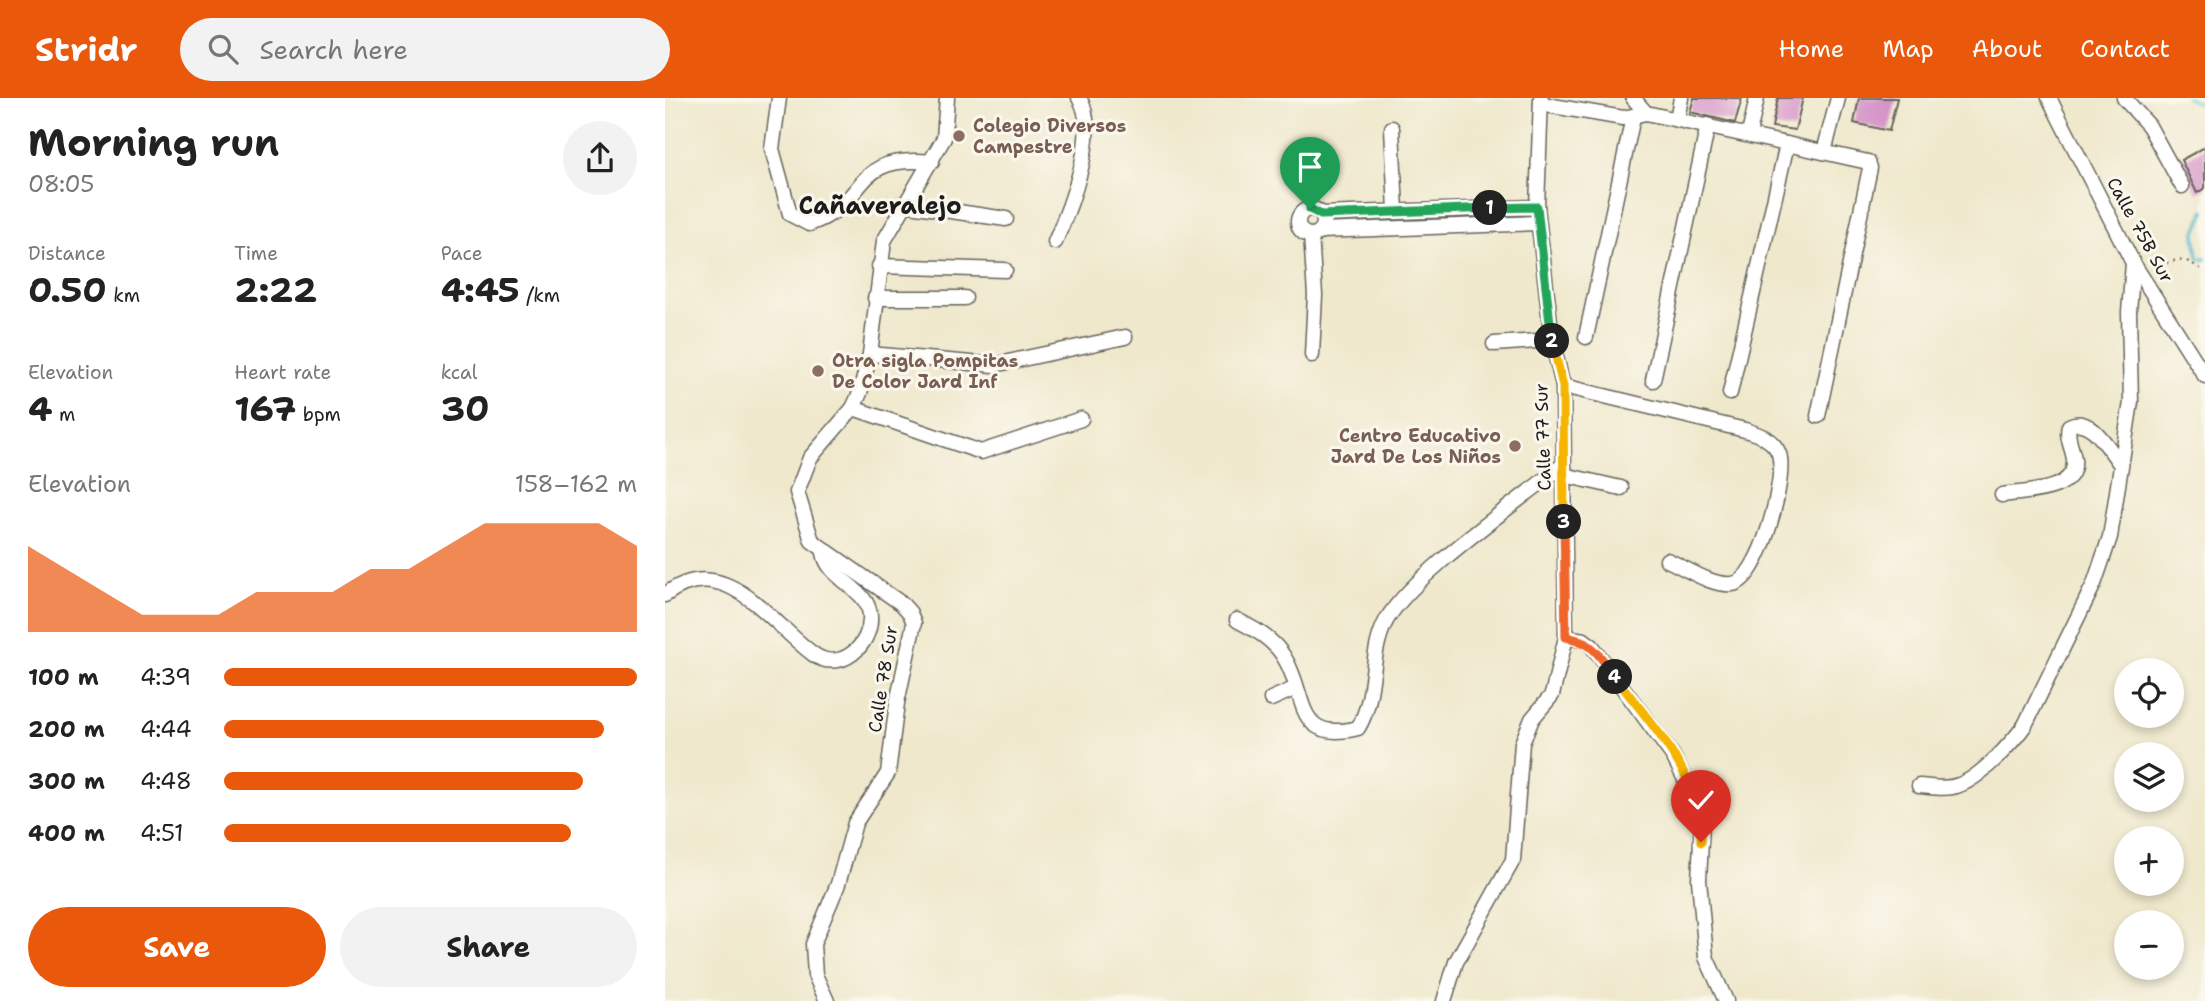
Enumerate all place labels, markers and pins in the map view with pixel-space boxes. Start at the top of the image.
place label: Colegio Diversos Campestre [973,114,1126,159]
marker: Colegio Diversos Campestre [951,128,967,144]
pin [1280,137,1340,209]
pin: 1 [1473,190,1507,226]
pin: 2 [1535,324,1569,358]
place label: Otra sigla Pompitas De Color Jard Inf [832,349,1018,394]
marker: Otra sigla Pompitas De Color Jard Inf [810,363,826,379]
place label: Centro Educativo Jard De Los Niños [1331,424,1501,469]
marker: Centro Educativo Jard De Los Niños [1507,438,1523,454]
pin: 3 [1546,504,1581,540]
pin: 4 [1597,660,1633,694]
pin [1671,770,1731,842]

